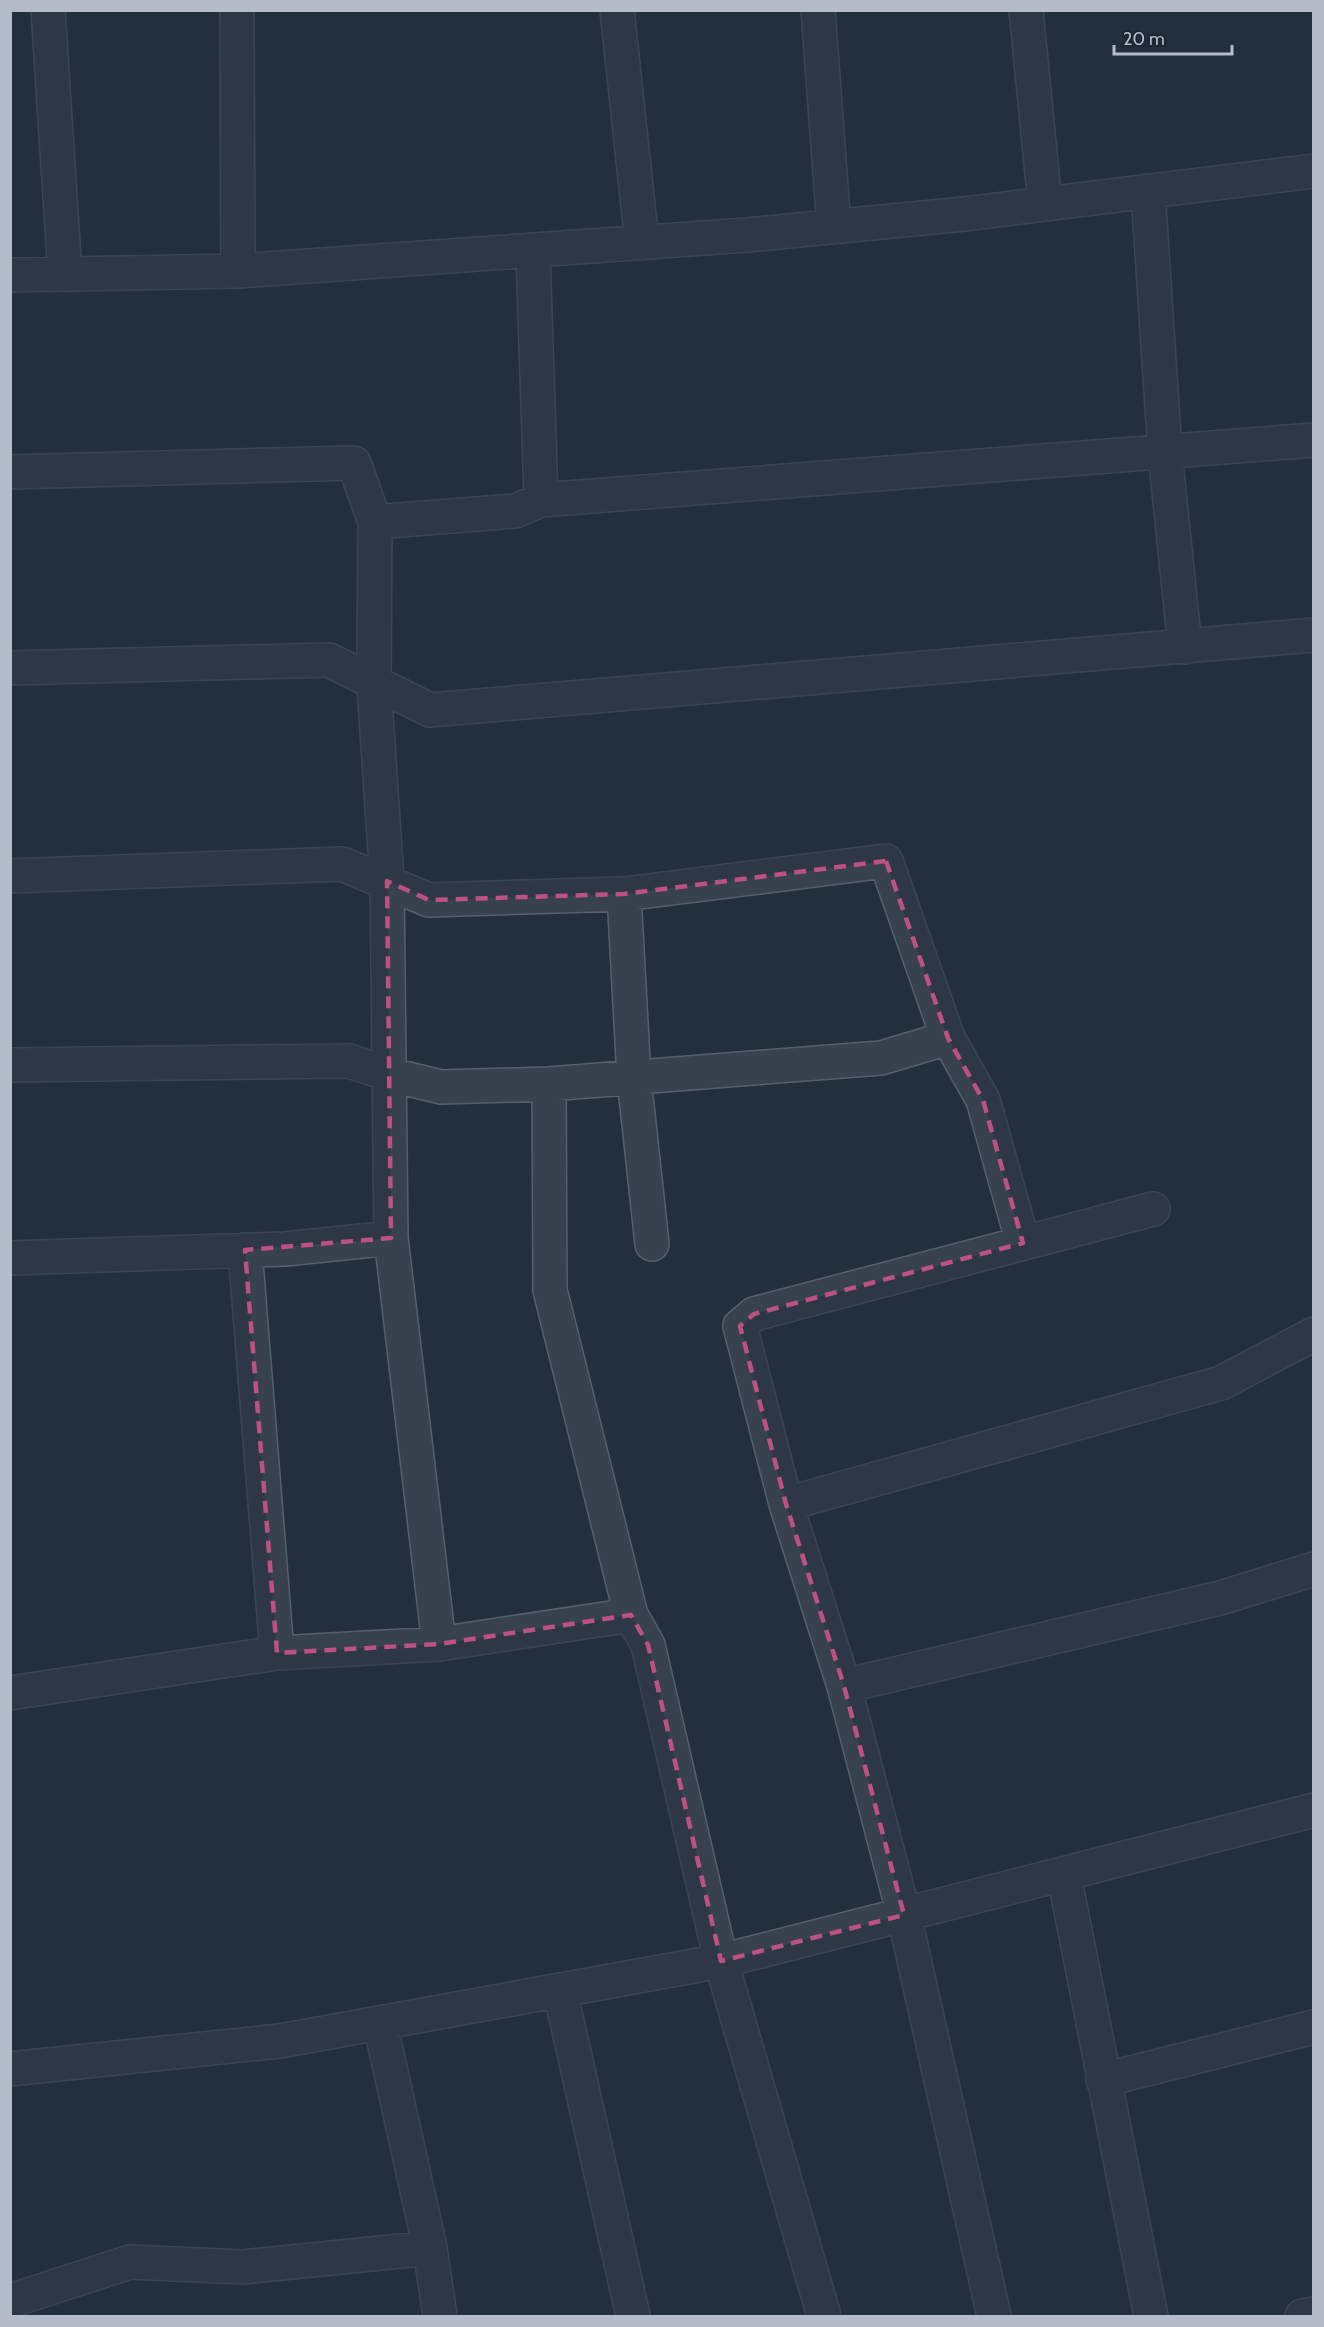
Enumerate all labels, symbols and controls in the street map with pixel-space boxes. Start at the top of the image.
scale bar [1114,18,1232,56]
text: 20 m [1123,28,1165,50]

